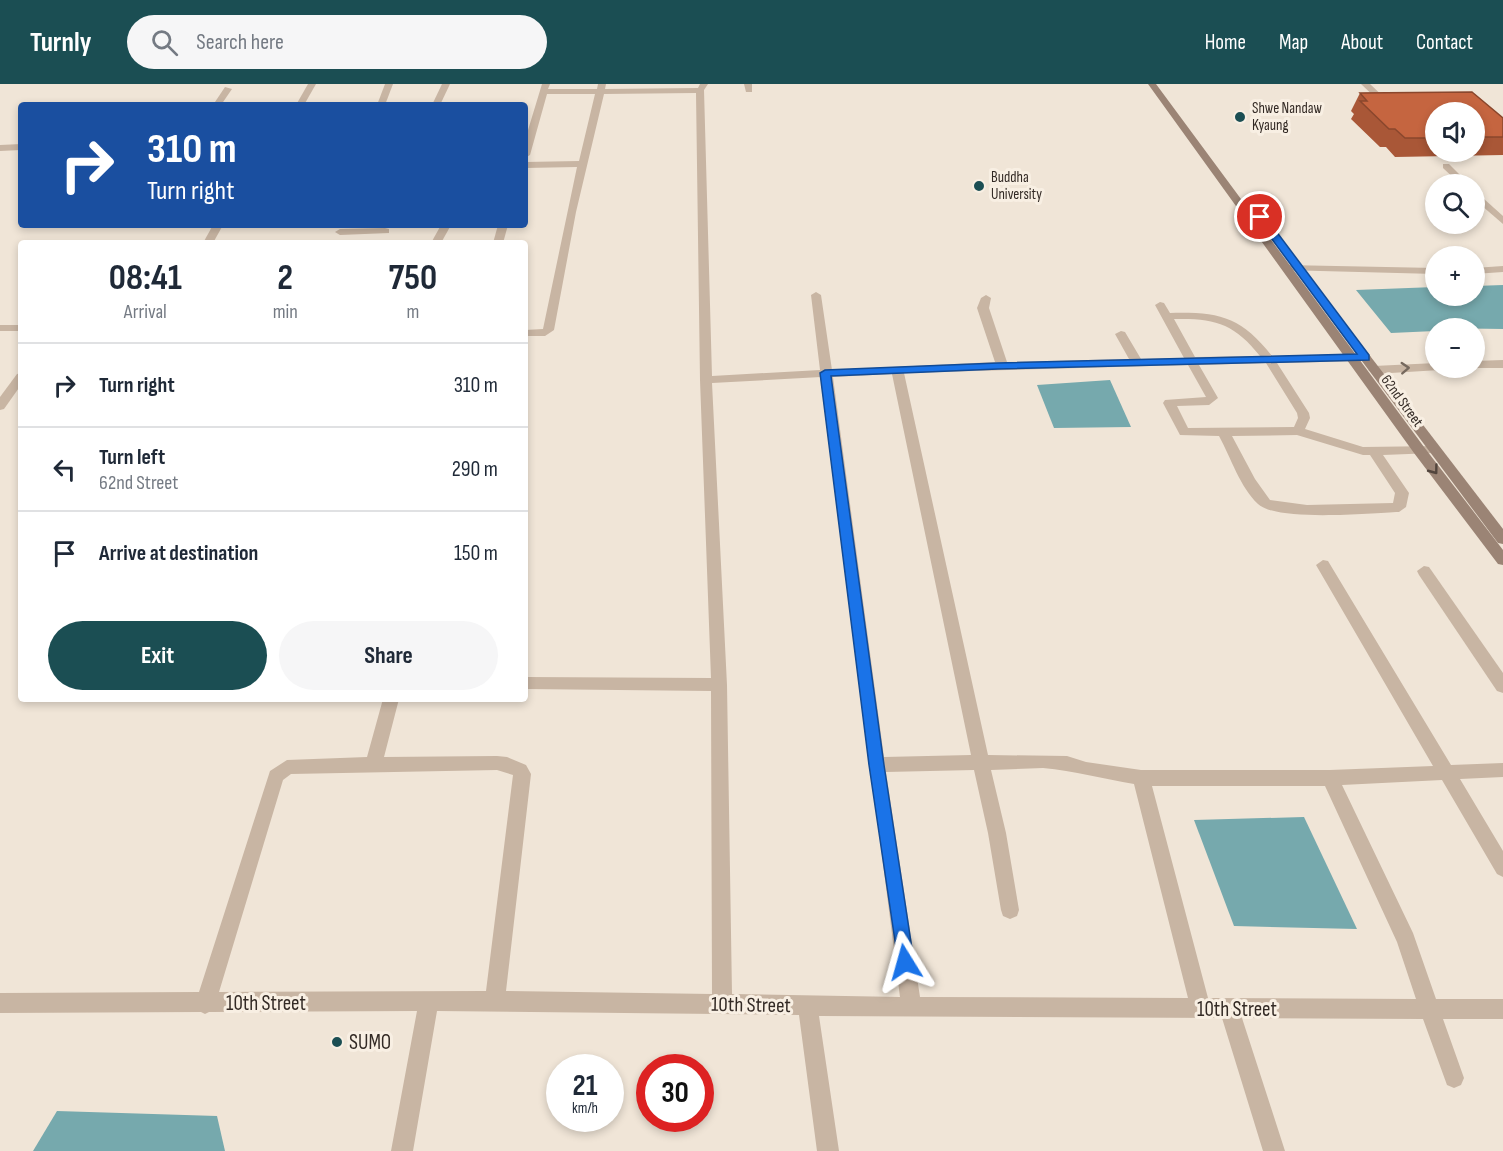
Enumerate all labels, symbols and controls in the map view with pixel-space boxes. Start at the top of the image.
search box [127,15,547,69]
text: Turnly [30,26,91,59]
icon: search [148,26,181,59]
text: Search here [196,29,284,56]
text: Home [1205,30,1246,55]
text: Map [1279,30,1308,55]
text: About [1341,30,1383,55]
text: Contact [1416,30,1473,55]
place label: Shwe Nandaw Kyaung [1252,99,1322,135]
map controls [1425,102,1485,378]
button: sound [1425,102,1485,162]
marker: Shwe Nandaw Kyaung [1233,110,1247,124]
text: 310 m [147,124,237,175]
icon: right [48,126,126,204]
place label: Buddha University [991,168,1042,204]
button: search [1425,174,1485,234]
text: Turn right [147,175,234,207]
marker: Buddha University [972,179,986,193]
pin [1234,191,1285,242]
icon: arrive [1243,200,1276,233]
button: + [1425,246,1485,306]
text: 08:41 [109,257,182,300]
text: 2 [277,257,293,300]
text: 750 [389,257,437,300]
text: Arrival [124,300,167,324]
text: min [273,300,298,324]
text: m [406,300,419,324]
button: − [1425,318,1485,378]
one-way arrow [1400,362,1409,375]
icon: right [48,369,81,402]
street label: 62nd Street [1377,371,1427,431]
text: Turn right [99,372,175,399]
text: 310 m [454,372,498,399]
text: Turn left [99,444,165,471]
icon: left [48,453,81,486]
text: 290 m [452,456,498,483]
one-way arrow [1427,463,1438,474]
text: 62nd Street [99,471,178,495]
icon: arrive [48,537,81,570]
text: Arrive at destination [99,540,258,567]
text: 150 m [454,540,498,567]
button: Exit [48,621,267,690]
button: Share [279,621,498,690]
position arrow [873,930,937,994]
street label: 10th Street [226,991,306,1016]
street label: 10th Street [711,992,791,1018]
street label: 10th Street [1197,997,1277,1022]
place label: SUMO [349,1030,391,1055]
marker: SUMO [330,1035,344,1049]
speed limit sign: 30 [636,1054,714,1132]
text: 21 [573,1068,597,1104]
text: km/h [572,1099,598,1118]

